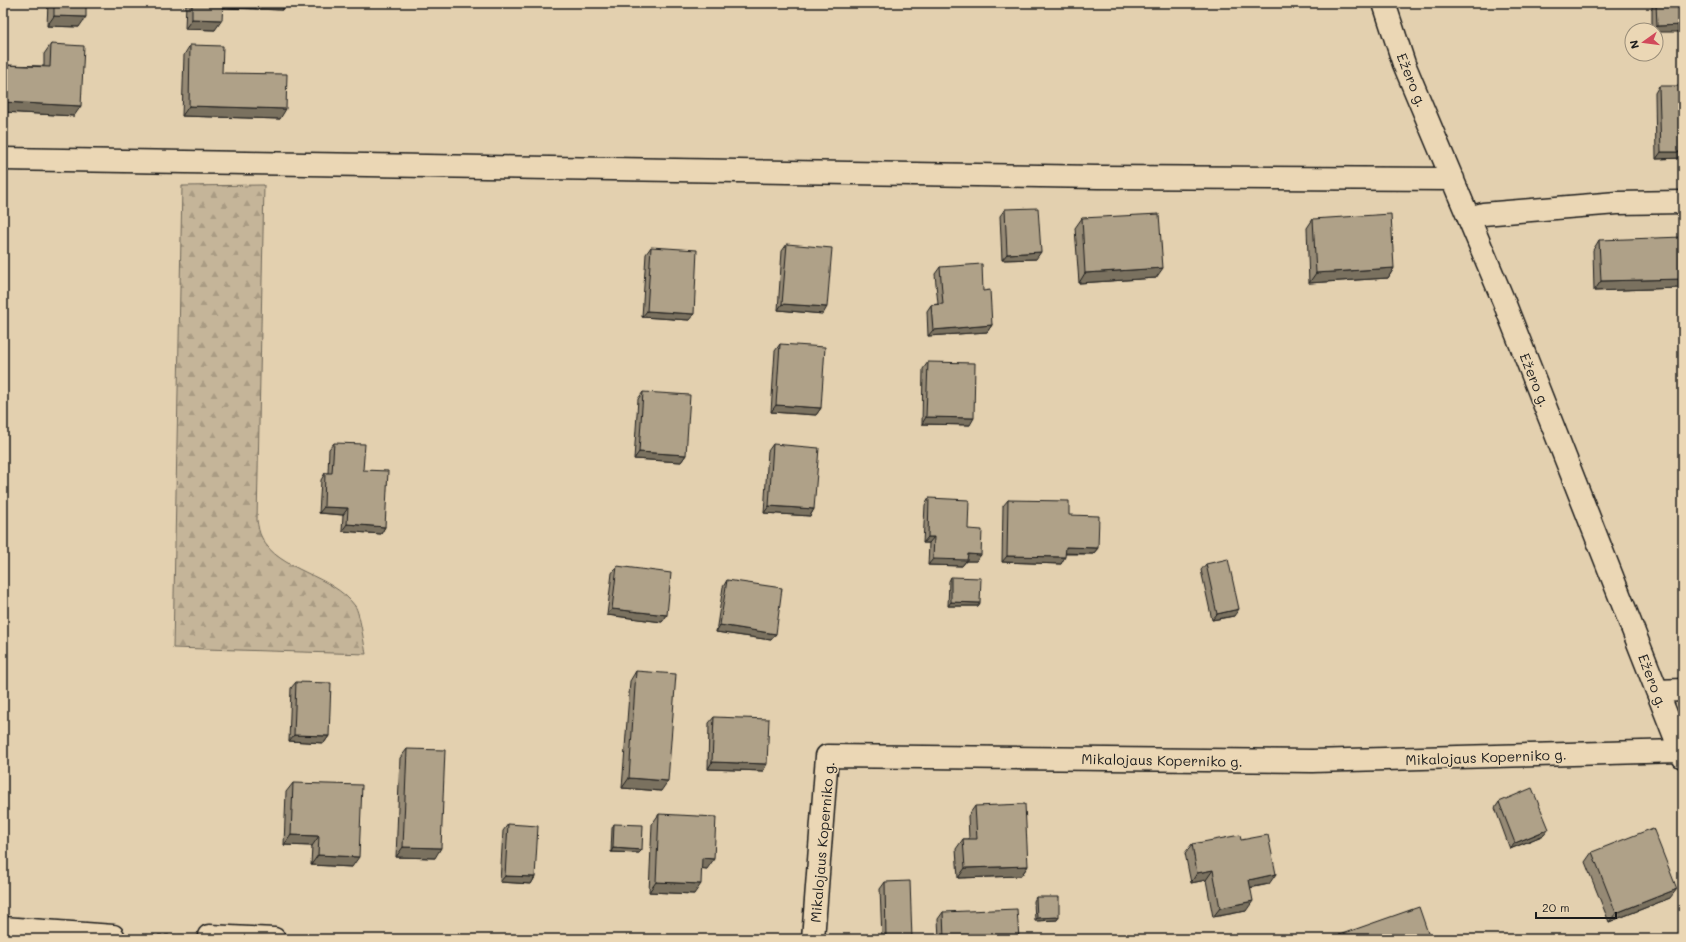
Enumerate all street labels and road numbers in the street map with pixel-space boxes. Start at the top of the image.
street label: Ežero g. [1393,50,1431,110]
street label: Ežero g. [1516,350,1554,410]
street label: Ežero g. [1634,651,1672,711]
street label: Mikalojaus Koperniko g. [1405,745,1567,769]
street label: Mikalojaus Koperniko g. [1081,749,1243,771]
street label: Mikalojaus Koperniko g. [806,761,838,923]

